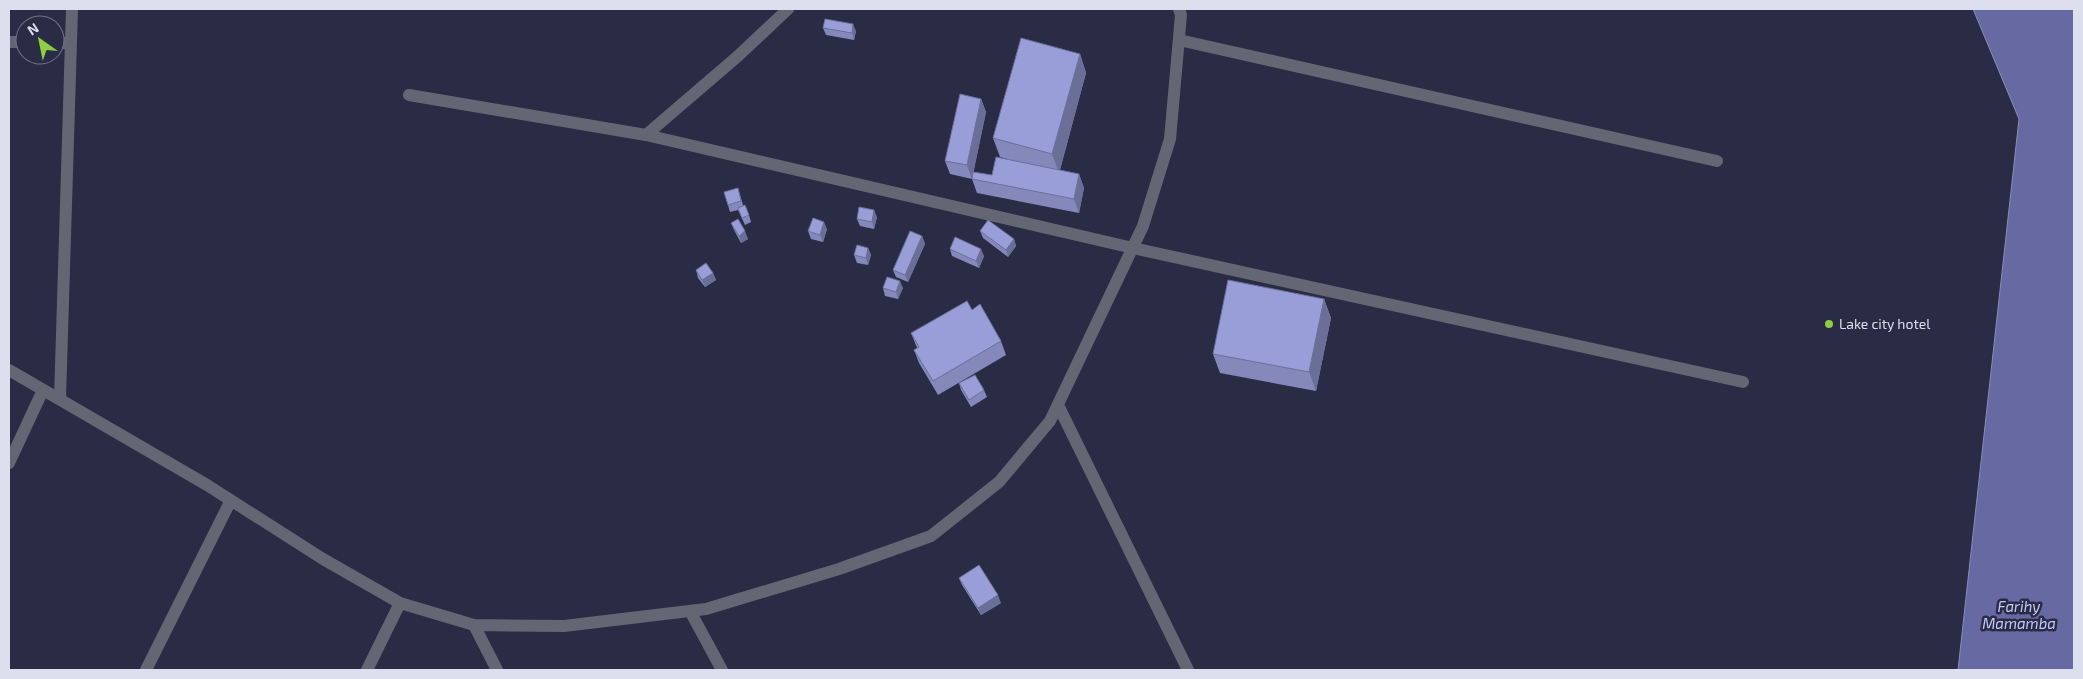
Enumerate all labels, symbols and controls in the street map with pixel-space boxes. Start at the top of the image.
north arrow [15,15,65,65]
text: N [24,19,42,39]
place label: Lake city hotel [1839,315,1931,332]
marker: Lake city hotel [1823,318,1835,330]
water label: Farihy Mamamba [1982,597,2056,632]

